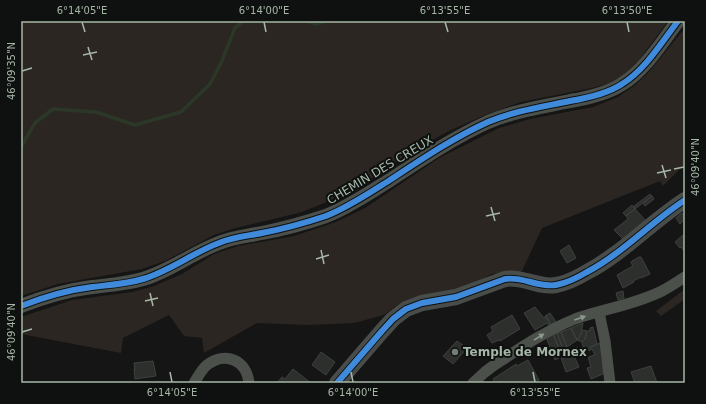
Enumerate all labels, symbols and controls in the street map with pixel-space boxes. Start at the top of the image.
text: 6°14'05"E [57,5,107,16]
text: 6°14'00"E [239,5,289,16]
text: 6°13'55"E [420,5,470,16]
text: 6°13'50"E [602,5,652,16]
text: 46°09'35"N [6,42,17,100]
street label: CHEMIN DES CREUX [324,133,436,207]
text: 46°09'40"N [690,138,701,196]
text: 46°09'40"N [6,303,17,361]
one-way arrow [574,314,586,320]
one-way arrow [534,333,545,340]
place label: Temple de Mornex [463,345,587,359]
marker: Temple de Mornex [450,347,460,357]
text: 6°14'05"E [147,387,197,398]
text: 6°14'00"E [328,387,378,398]
text: 6°13'55"E [510,387,560,398]

